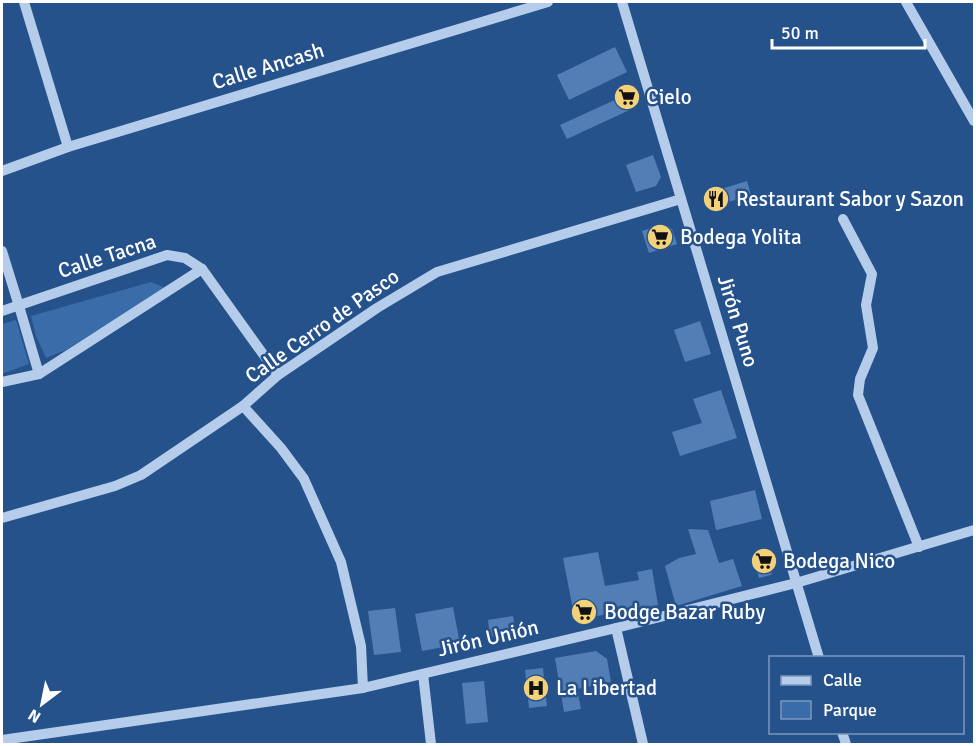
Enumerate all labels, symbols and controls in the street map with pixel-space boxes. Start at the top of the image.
scale bar [772,12,925,50]
text: 50 m [781,22,819,44]
street label: Calle Ancash [209,37,327,95]
supermarket icon: Cielo [612,82,642,112]
place label: Cielo [646,84,692,110]
restaurant icon: Restaurant Sabor y Sazon [701,184,731,214]
place label: Restaurant Sabor y Sazon [736,186,964,212]
supermarket icon: Bodega Yolita [645,222,675,252]
place label: Bodega Yolita [680,224,802,250]
street label: Calle Tacna [55,228,159,284]
street label: Calle Cerro de Pasco [240,263,404,389]
street label: Jirón Puno [712,272,764,370]
supermarket icon: Bodega Nico [749,546,779,576]
place label: Bodega Nico [783,548,895,574]
supermarket icon: Bodge Bazar Ruby [569,597,599,627]
place label: Bodge Bazar Ruby [604,599,765,625]
street label: Jirón Unión [435,614,541,662]
legend [769,656,964,734]
text: Calle [823,669,862,691]
hospital icon: La Libertad [521,673,551,703]
north arrow [12,674,72,734]
place label: La Libertad [556,675,657,701]
text: Parque [823,699,877,721]
text: N [25,704,45,727]

